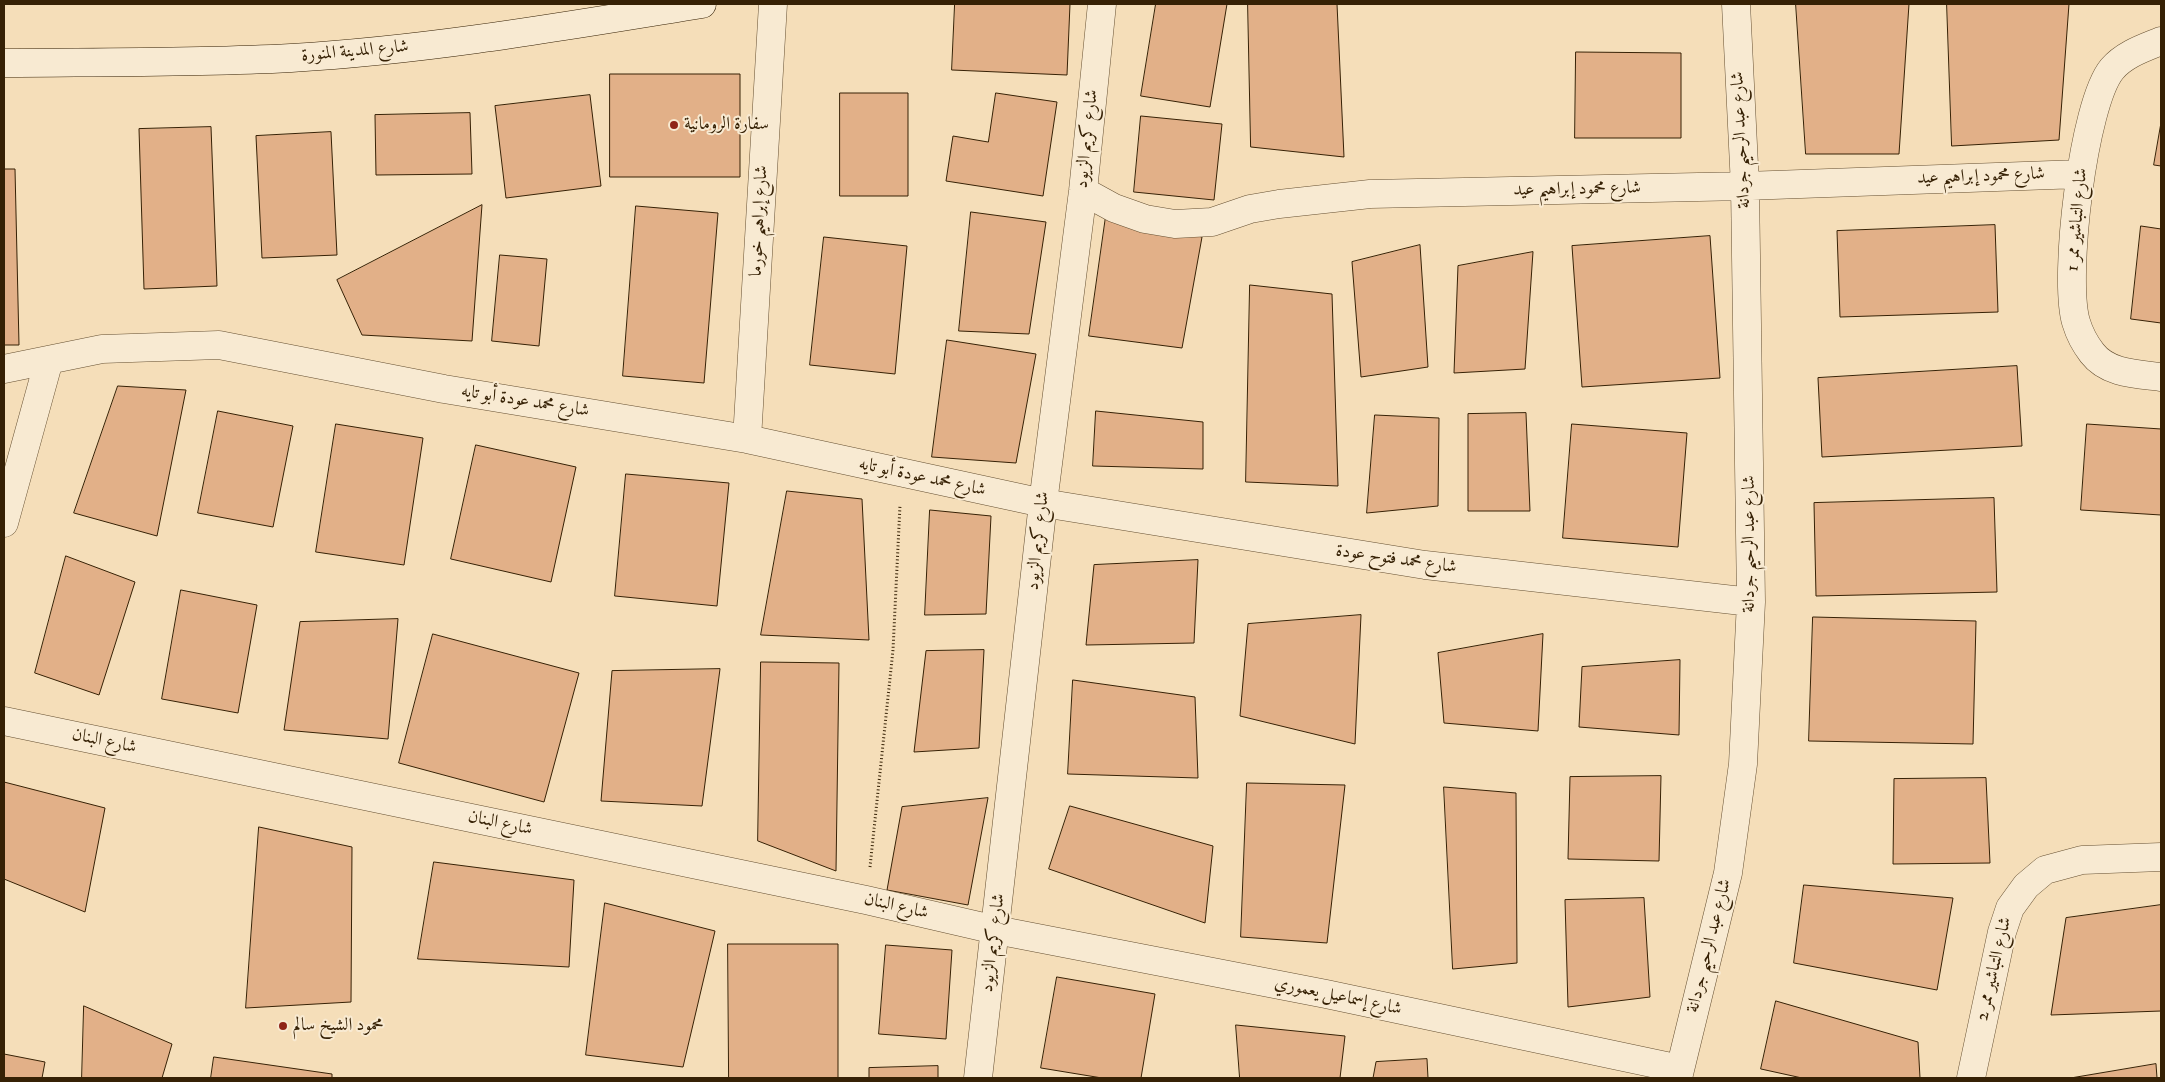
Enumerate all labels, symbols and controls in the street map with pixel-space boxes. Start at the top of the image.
street label: شارع المدينة المنورة [300,37,410,67]
street label: شارع عبد الرحيم جردانة [1728,71,1756,209]
street label: شارع كريم الزيود [1072,88,1104,190]
place label: سفارة الرومانية [684,114,769,136]
marker: سفارة الرومانية [668,119,680,131]
street label: شارع محمود إبراهيم عيد [1917,164,2045,190]
street label: شارع إبراهيم خورما [746,165,774,277]
street label: شارع التباشير ممر 1 [2063,167,2093,273]
street label: شارع محمود إبراهيم عيد [1513,178,1641,202]
street label: شارع محمد عودة أبو تايه [459,381,591,423]
street label: شارع محمد عودة أبو تايه [856,454,988,502]
street label: شارع عبد الرحيم جردانة [1739,475,1761,613]
street label: شارع كريم الزيود [1023,490,1055,592]
street label: شارع محمد فتوح عودة [1334,541,1458,579]
street label: شارع البنان [70,725,138,759]
street label: شارع البنان [466,807,534,841]
street label: شارع عبد الرحيم جردانة [1683,877,1737,1015]
street label: شارع البنان [862,889,930,925]
street label: شارع كريم الزيود [977,892,1011,994]
street label: شارع التباشير ممر 2 [1973,915,2017,1023]
street label: شارع إسماعيل يعموري [1272,973,1404,1021]
place label: محمود الشيخ سالم [293,1015,384,1037]
marker: محمود الشيخ سالم [277,1020,289,1032]

